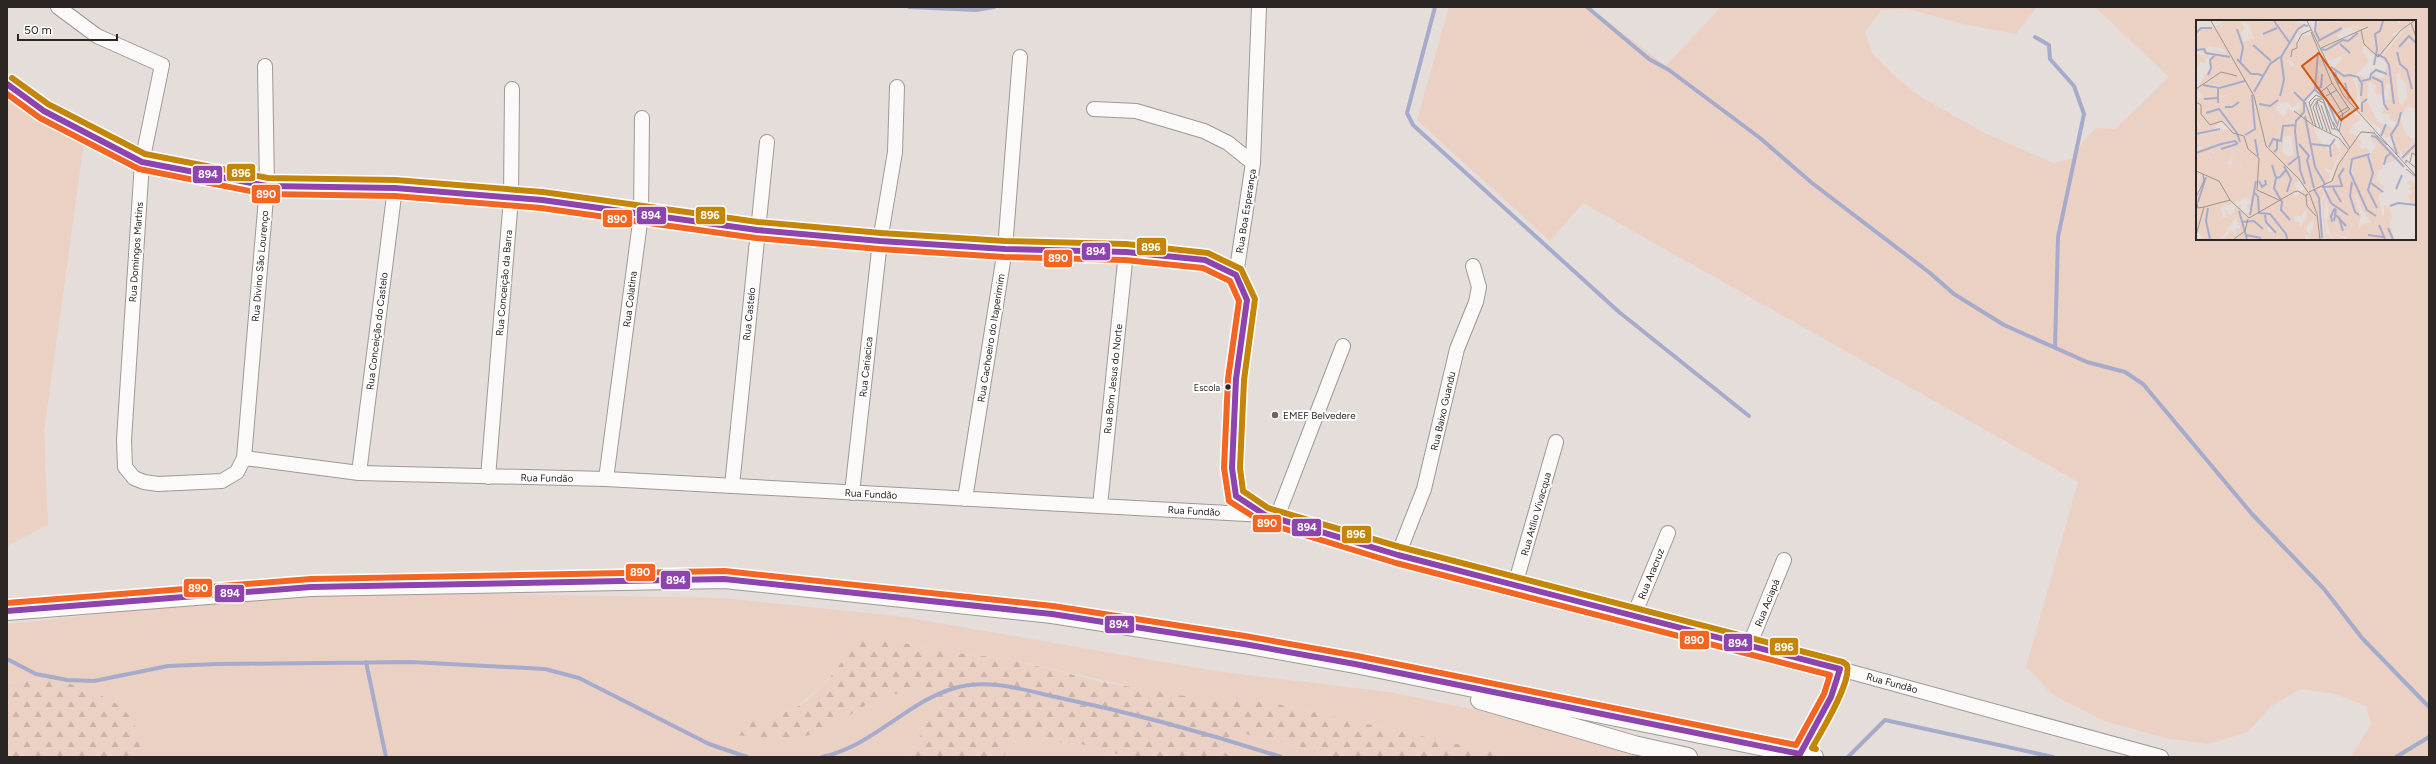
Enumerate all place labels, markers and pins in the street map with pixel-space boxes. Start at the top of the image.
place label: Escola [1194,382,1220,393]
marker: Escola [1223,382,1233,392]
place label: EMEF Belvedere [1283,409,1356,422]
marker: EMEF Belvedere [1270,410,1280,420]

